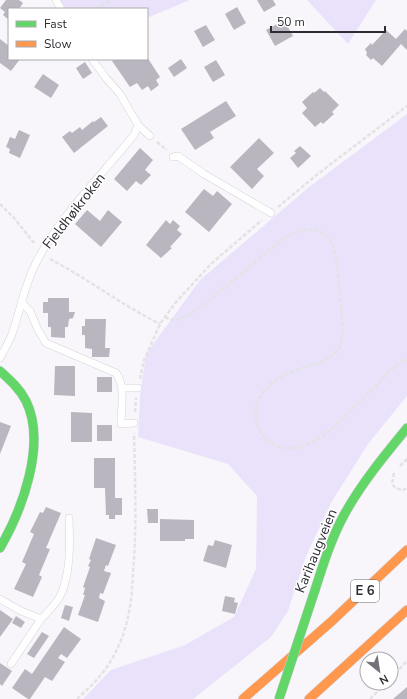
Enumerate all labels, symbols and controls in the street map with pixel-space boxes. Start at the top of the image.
legend [8,8,148,60]
scale bar [271,8,385,34]
text: 50 m [277,14,305,30]
text: Fast [44,16,67,32]
text: Slow [44,36,72,52]
street label: Fjeldhøikroken [38,169,110,253]
street label: Karihaugveien [291,506,341,596]
road number: E 6 [351,580,379,602]
north arrow [359,651,399,691]
text: N [376,671,391,688]

